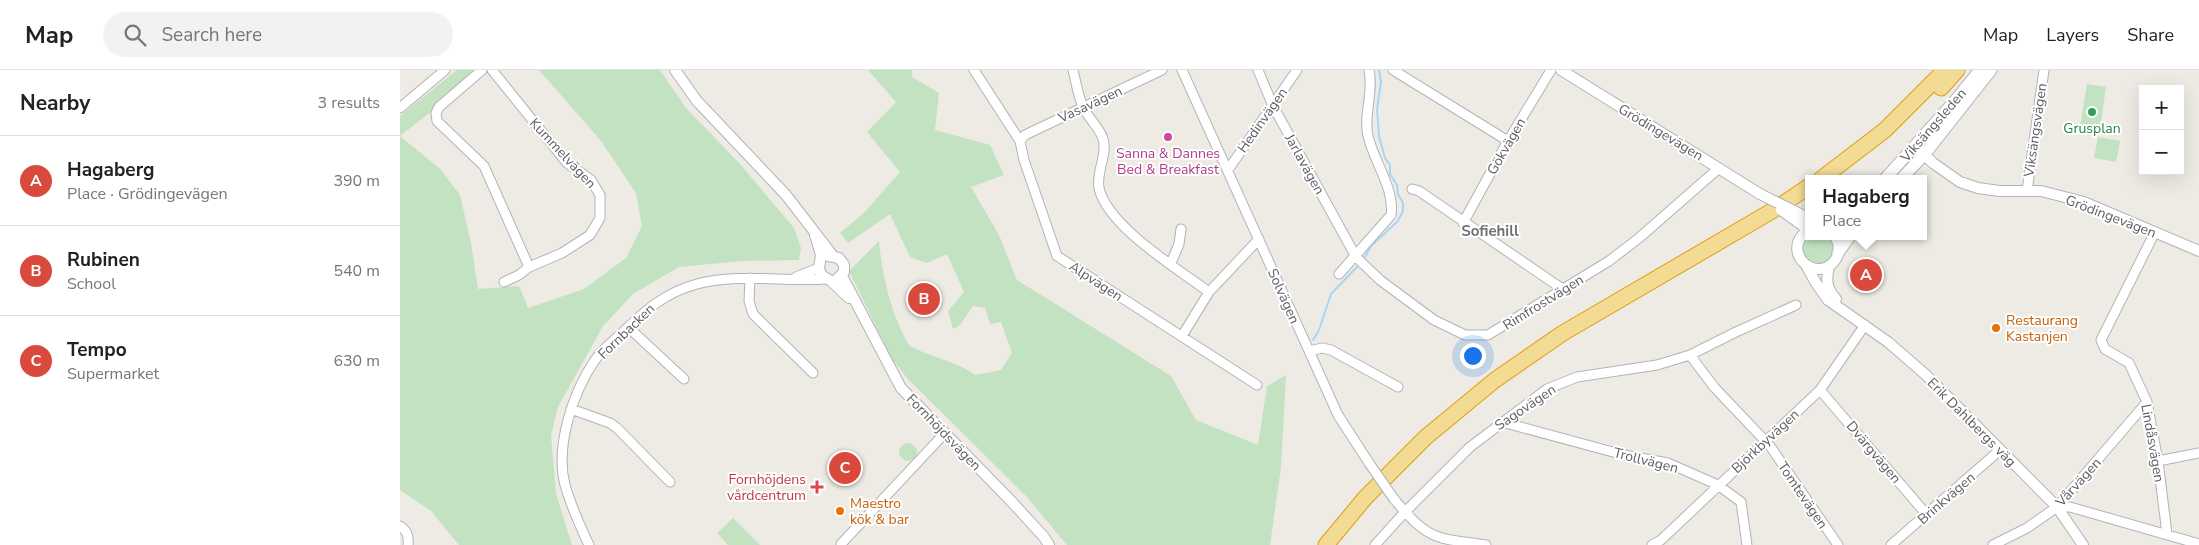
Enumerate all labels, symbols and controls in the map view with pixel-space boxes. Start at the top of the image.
search box [103,12,453,57]
text: Map [25,19,73,51]
icon: search [121,21,149,49]
text: Search here [161,22,262,48]
text: Map [1983,23,2018,47]
text: Layers [2046,23,2099,47]
text: Share [2127,23,2174,47]
street label: Vasavägen [1054,81,1125,128]
street label: Viksängsvägen [2019,82,2051,179]
street label: Hedinvägen [1233,84,1292,157]
street label: Viksängsleden [1895,84,1971,167]
map controls [2139,85,2184,175]
button: + [2139,85,2184,130]
text: Nearby [20,89,90,117]
text: 3 results [318,92,380,114]
street label: Grödingevägen [1615,100,1707,165]
marker: Grusplan [2086,106,2098,118]
street label: Kummelvägen [525,114,600,193]
street label: Gökvägen [1483,114,1530,178]
place label: Grusplan [2063,119,2121,138]
street label: Jarlavägen [1280,130,1329,198]
button: − [2139,130,2184,175]
marker: Sanna & Dannes Bed & Breakfast [1162,131,1174,143]
place label: Sanna & Dannes Bed & Breakfast [1116,144,1220,179]
text: Hagaberg [67,157,154,183]
text: A [30,170,42,192]
text: 390 m [333,170,380,192]
popup [1805,175,1927,240]
text: Place · Grödingevägen [67,183,228,205]
text: Hagaberg [1822,184,1910,210]
street label: Grödingevägen [2063,190,2159,243]
text: Place [1822,210,1861,232]
district label: Sofiehill [1461,221,1519,241]
text: Rubinen [67,247,140,273]
pin: A [1850,256,1882,294]
street label: Alpvägen [1065,257,1126,306]
text: B [30,260,42,282]
text: 540 m [333,260,380,282]
street label: Solvägen [1263,266,1304,327]
street label: Rimfrostvägen [1499,270,1587,335]
text: School [67,273,116,295]
pin: B [908,280,940,318]
street label: Fornbacken [594,299,659,363]
place label: Restaurang Kastanjen [2006,311,2078,346]
marker: Restaurang Kastanjen [1990,322,2002,334]
text: Tempo [67,337,127,363]
your location [1460,343,1486,369]
text: C [31,350,41,372]
text: 630 m [333,350,380,372]
text: Supermarket [67,363,159,385]
street label: Erik Dahlbergs väg [1923,374,2020,471]
street label: Sagovägen [1491,380,1560,435]
street label: Fornhöjdsvägen [902,390,985,475]
street label: Lindåsvägen [2136,402,2169,484]
street label: Björkbyvägen [1727,405,1803,478]
street label: Dvärgvägen [1842,417,1905,488]
street label: Trollvägen [1611,443,1680,478]
pin: C [829,449,861,487]
street label: Vårvägen [2051,454,2105,512]
street label: Tomtevägen [1773,458,1832,533]
street label: Brinkvägen [1913,468,1979,529]
place label: Fornhöjdens vårdcentrum [727,470,806,505]
marker: Fornhöjdens vårdcentrum [810,480,824,494]
place label: Maestro kök & bar [850,494,909,529]
marker: Maestro kök & bar [834,505,846,517]

